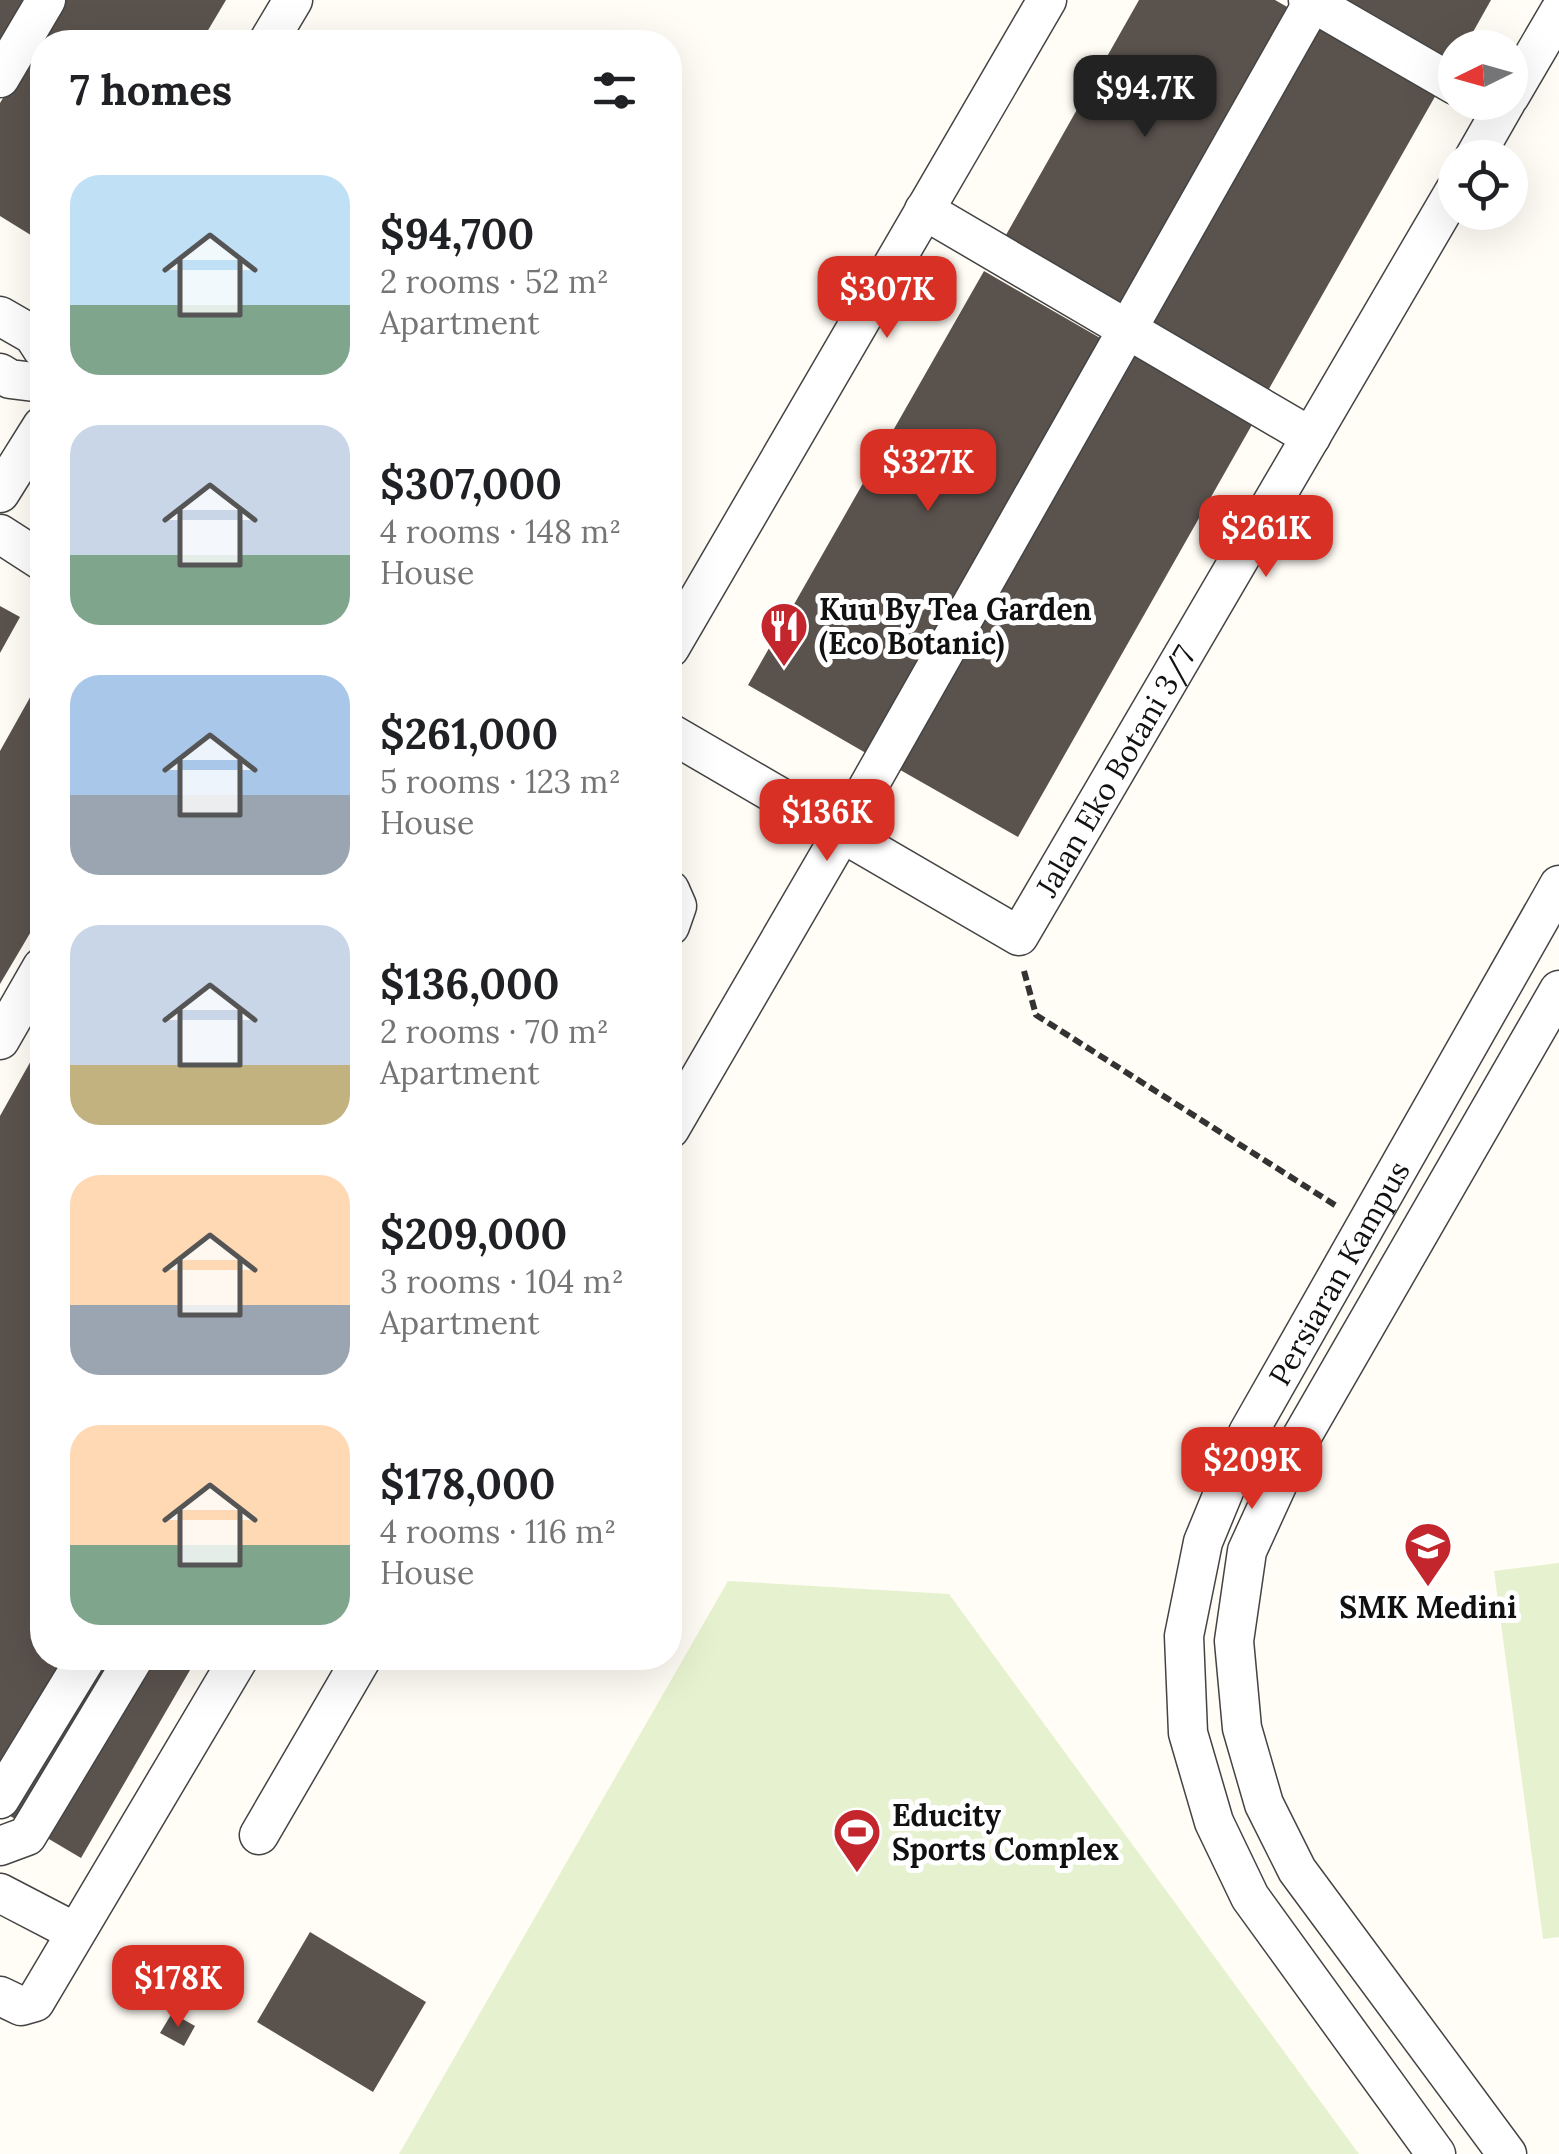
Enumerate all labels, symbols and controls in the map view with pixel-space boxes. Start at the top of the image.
north arrow [1438,30,1528,120]
map controls [1438,30,1528,230]
pin: $94.7K [1064,55,1226,140]
text: 7 homes [70,63,232,117]
icon: filters [587,63,642,118]
text: $94.7K [1095,67,1195,108]
button: locate [1438,140,1528,230]
text: $94,700 [380,207,534,261]
icon: home [150,215,270,335]
pin: $307K [817,256,957,341]
text: 2 rooms · 52 m² [380,261,609,302]
text: $307K [840,268,934,309]
text: Apartment [380,302,540,343]
pin: $327K [858,429,998,514]
text: $327K [882,441,974,482]
text: $307,000 [380,457,562,511]
icon: home [150,465,270,585]
pin: $261K [1196,495,1336,580]
text: $261K [1221,507,1311,548]
text: 4 rooms · 148 m² [380,511,621,552]
text: House [380,552,474,593]
place label: Kuu By Tea Garden (Eco Botanic) [819,590,1092,663]
restaurant icon: Kuu By Tea Garden (Eco Botanic) [758,600,810,668]
street label: Jalan Eko Botani 3/7 [1027,639,1204,904]
text: $261,000 [380,707,558,761]
icon: home [150,715,270,835]
text: 5 rooms · 123 m² [380,761,621,802]
pin: $136K [757,779,897,864]
text: $136K [782,791,872,832]
text: House [380,802,474,843]
text: $136,000 [380,957,559,1011]
icon: home [150,965,270,1085]
text: 2 rooms · 70 m² [380,1011,609,1052]
text: Apartment [380,1052,540,1093]
street label: Persiaran Kampus [1260,1154,1417,1392]
text: $209,000 [380,1207,567,1261]
icon: home [150,1215,270,1335]
text: 3 rooms · 104 m² [380,1261,624,1302]
text: Apartment [380,1302,540,1343]
pin: $209K [1182,1427,1322,1512]
text: $209K [1203,1439,1301,1480]
text: $178,000 [380,1457,555,1511]
icon: home [150,1465,270,1585]
text: 4 rooms · 116 m² [380,1511,616,1552]
school or university icon: SMK Medini [1402,1520,1454,1588]
text: House [380,1552,474,1593]
place label: SMK Medini [1339,1588,1517,1626]
place label: Educity Sports Complex [892,1796,1119,1868]
sports icon: Educity Sports Complex [831,1806,883,1874]
pin: $178K [108,1945,248,2030]
text: $178K [134,1957,222,1998]

